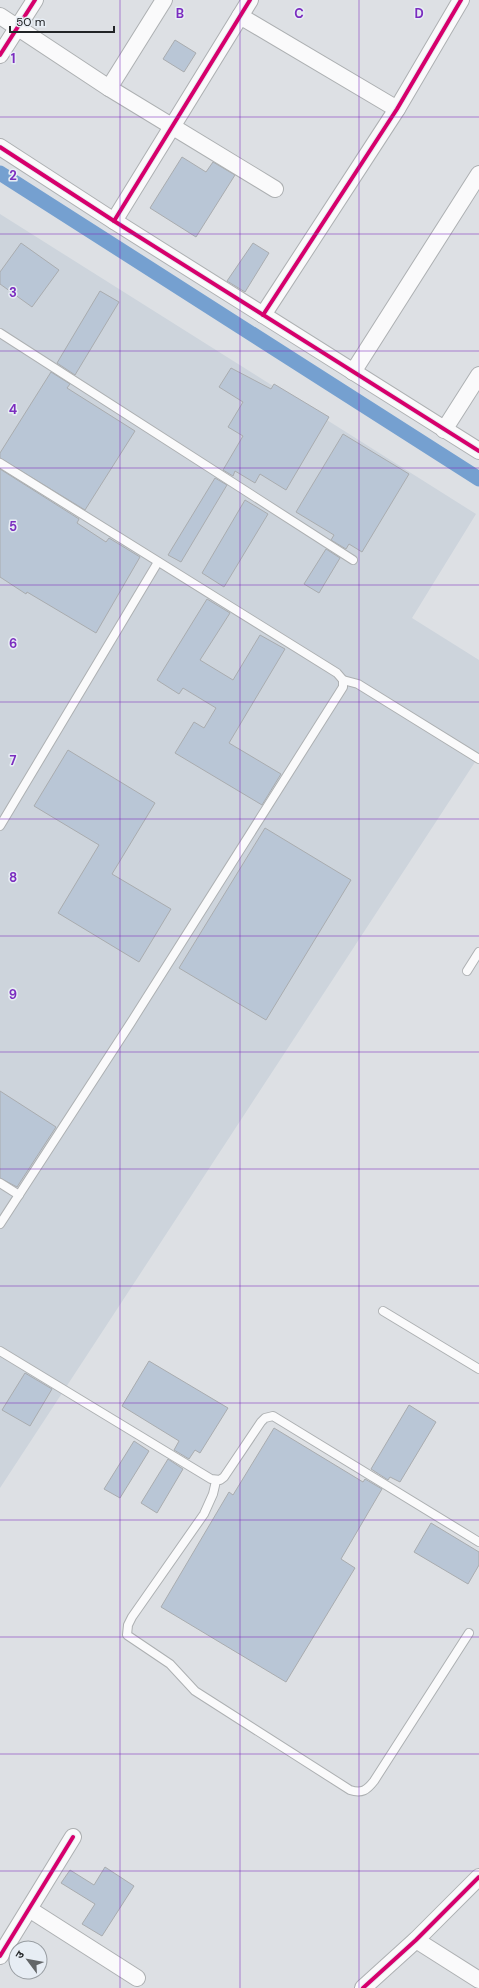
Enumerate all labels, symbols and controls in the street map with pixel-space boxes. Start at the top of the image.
text: B [176,5,184,22]
text: C [294,5,304,22]
text: D [414,5,424,22]
scale bar [10,8,114,34]
text: 50 m [16,14,45,30]
text: 1 [11,50,15,67]
text: 2 [9,167,17,184]
text: 3 [9,284,17,301]
text: 4 [9,401,17,418]
text: 5 [9,518,17,535]
text: 6 [9,635,17,652]
text: 7 [10,752,17,769]
text: 8 [9,869,17,886]
text: 9 [9,986,17,1003]
north arrow [8,1940,48,1980]
text: उ [12,1948,27,1961]

